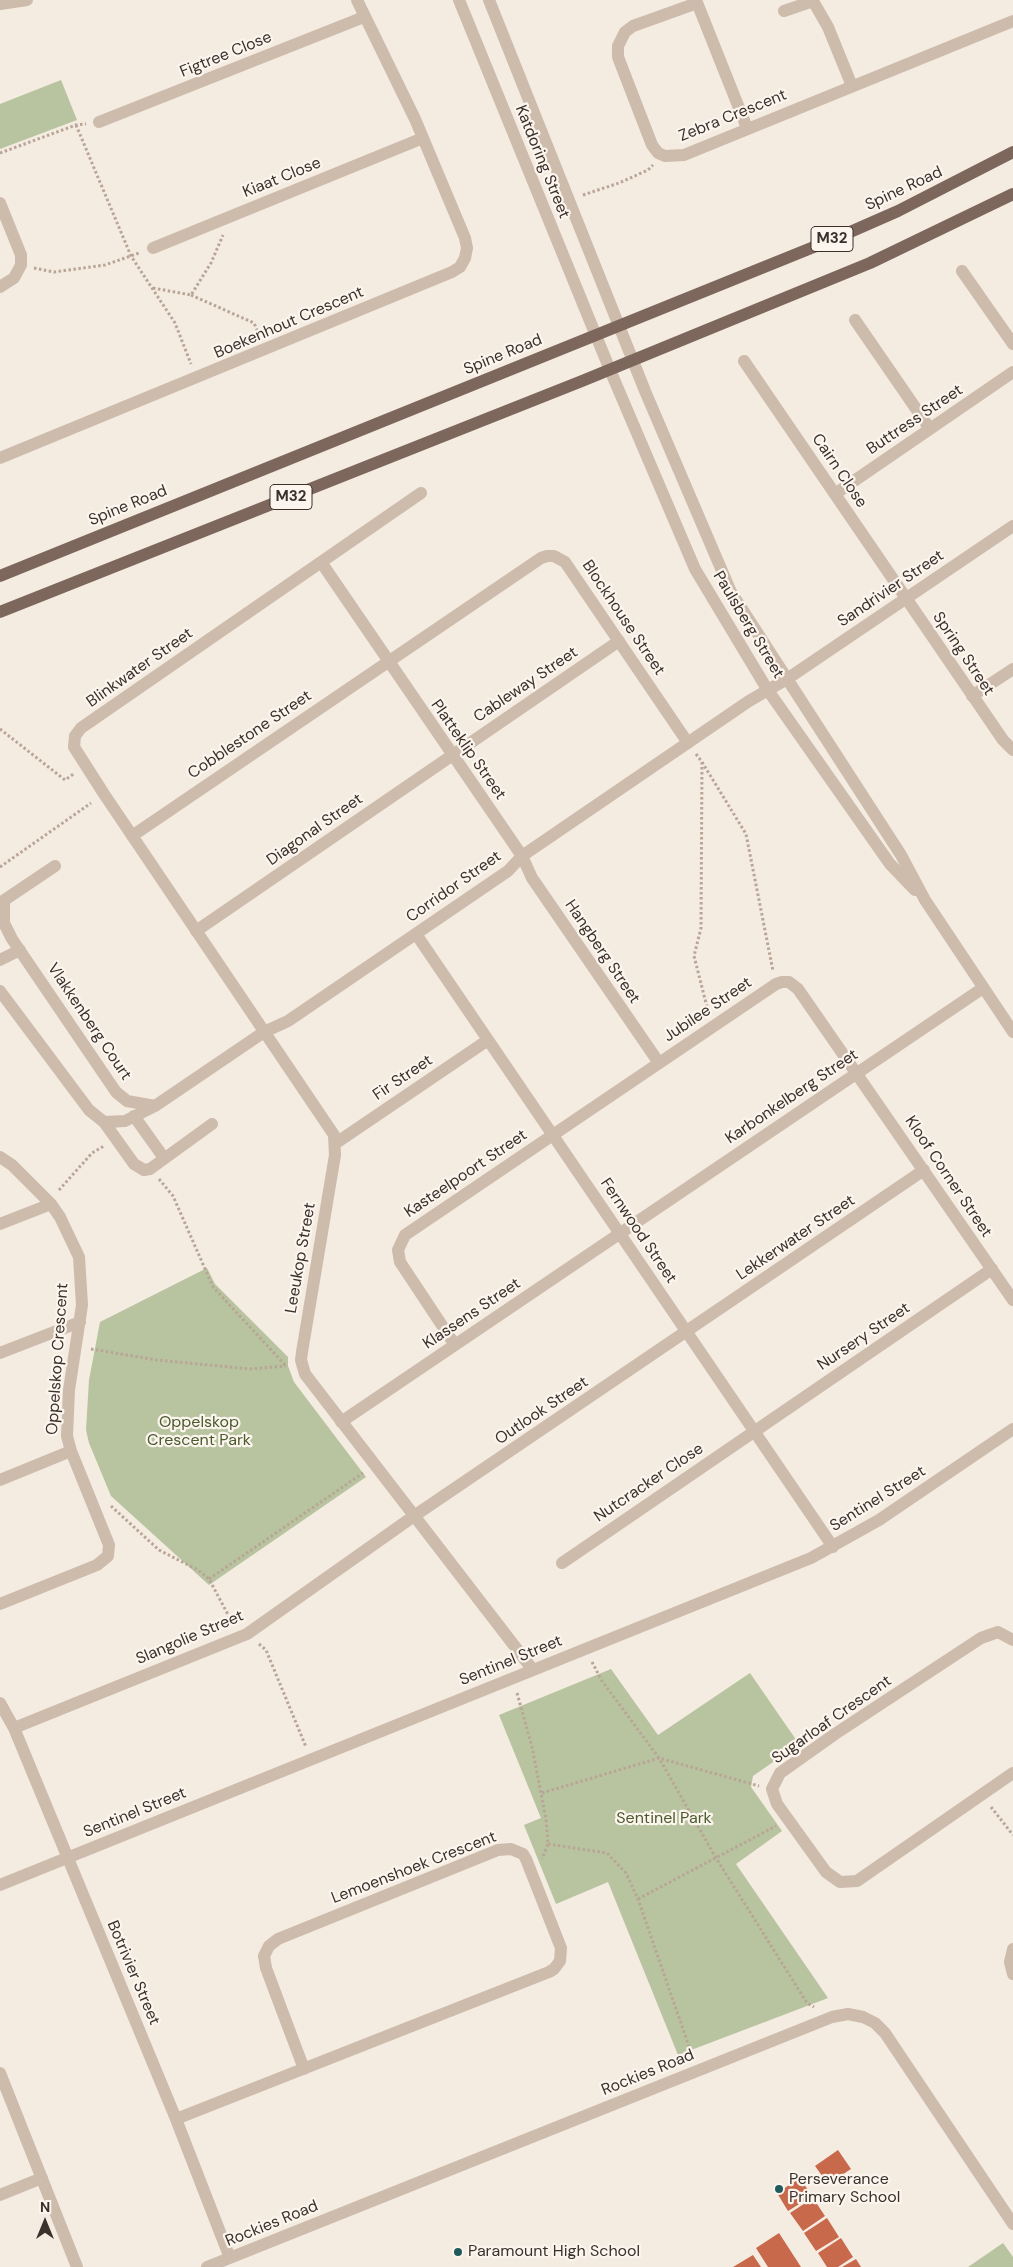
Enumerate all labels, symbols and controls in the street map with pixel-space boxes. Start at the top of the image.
street label: Figtree Close [177,28,275,82]
street label: Zebra Crescent [676,86,790,146]
street label: Katdoring Street [511,103,573,221]
street label: Kiaat Close [240,154,324,202]
street label: Spine Road [862,163,946,215]
road number: M32 [811,226,853,252]
street label: Boekenhout Crescent [211,283,367,363]
street label: Spine Road [461,331,545,379]
street label: Buttress Street [863,381,967,459]
street label: Cairn Close [807,430,871,512]
street label: Spine Road [86,482,170,530]
road number: M32 [270,484,312,510]
street label: Sandrivier Street [834,546,948,632]
street label: Blockhouse Street [577,557,669,679]
street label: Paulsberg Street [708,568,788,682]
street label: Spring Street [928,609,998,699]
street label: Blinkwater Street [83,624,197,712]
street label: Cableway Street [470,643,582,727]
street label: Cobblestone Street [185,687,315,783]
street label: Platteklip Street [426,696,510,804]
street label: Diagonal Street [263,790,367,870]
street label: Corridor Street [403,847,505,927]
street label: Hangberg Street [560,896,644,1008]
street label: Vlakkenberg Court [43,960,135,1084]
street label: Jubilee Street [660,973,756,1047]
street label: Karbonkelberg Street [722,1045,862,1149]
street label: Fir Street [369,1051,437,1105]
street label: Kloof Corner Street [900,1113,996,1241]
street label: Kasteelpoort Street [401,1126,531,1222]
street label: Fernwood Street [596,1175,680,1287]
street label: Lekkerwater Street [733,1191,859,1285]
street label: Leeukop Street [282,1201,320,1315]
street label: Klassens Street [420,1274,524,1354]
street label: Oppelskop Crescent [43,1282,73,1436]
street label: Nursery Street [814,1299,914,1375]
street label: Outlook Street [492,1373,592,1449]
park label: Oppelskop Crescent Park [147,1413,251,1451]
street label: Nutcracker Close [591,1439,707,1527]
street label: Sentinel Street [827,1462,929,1536]
street label: Slangolie Street [133,1607,247,1669]
street label: Sentinel Street [457,1632,565,1690]
street label: Sugarloaf Crescent [769,1672,895,1768]
street label: Sentinel Street [81,1784,189,1842]
park label: Sentinel Park [616,1809,712,1829]
street label: Lemoenshoek Crescent [329,1828,499,1908]
street label: Botrivier Street [102,1918,164,2028]
street label: Rockies Road [599,2046,697,2100]
place label: Perseverance Primary School [789,2170,900,2208]
marker: Perseverance Primary School [773,2183,785,2195]
north arrow [20,2197,70,2247]
street label: Rockies Road [223,2197,321,2251]
text: N [40,2198,50,2216]
place label: Paramount High School [468,2242,640,2262]
marker: Paramount High School [452,2246,464,2258]

